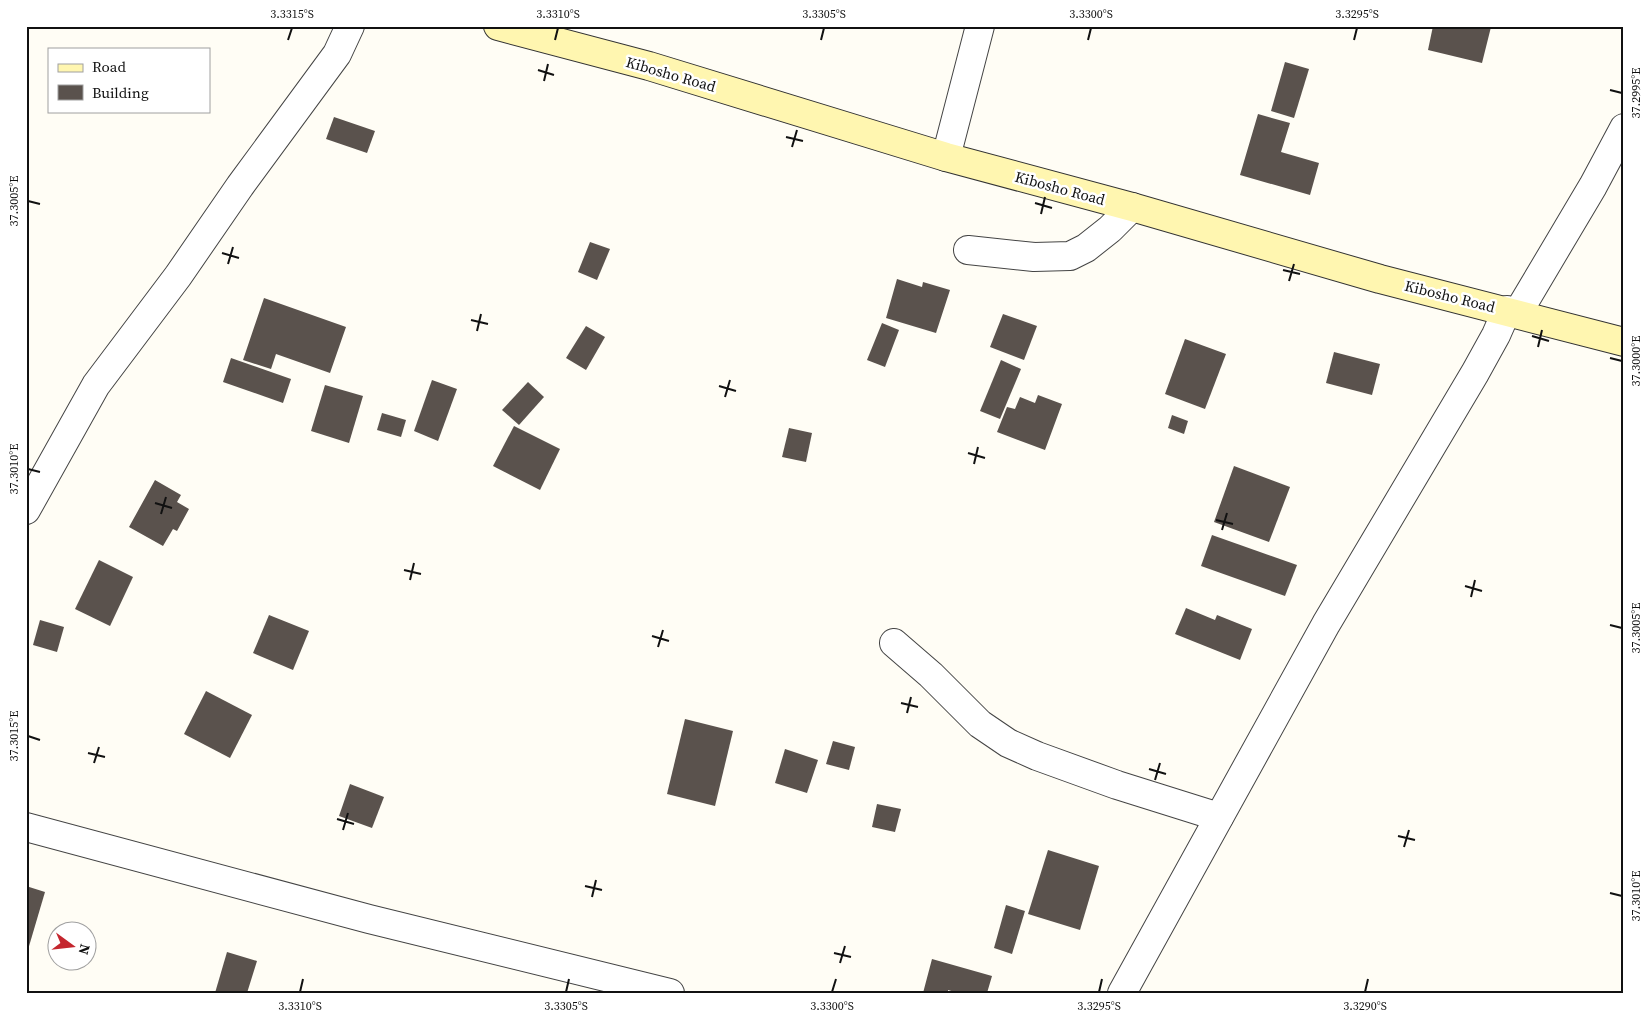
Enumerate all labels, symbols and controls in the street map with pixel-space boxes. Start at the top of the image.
text: 3.3315°S [270,6,314,22]
text: 3.3310°S [536,6,580,22]
text: 3.3305°S [802,6,846,22]
text: 3.3300°S [1069,6,1113,22]
text: 3.3295°S [1335,6,1379,22]
legend [48,48,210,112]
street label: Kibosho Road [624,51,719,97]
text: Road [92,56,126,77]
text: 37.2995°E [1628,68,1644,118]
text: Building [92,82,149,103]
street label: Kibosho Road [1013,166,1108,210]
text: 37.3005°E [6,176,22,226]
street label: Kibosho Road [1403,275,1498,317]
text: 37.3000°E [1628,336,1644,386]
text: 37.3010°E [6,444,22,494]
text: 37.3005°E [1628,603,1644,653]
text: 37.3015°E [6,711,22,761]
text: 37.3010°E [1628,871,1644,921]
north arrow [48,922,98,972]
text: N [74,942,96,957]
text: 3.3310°S [278,998,322,1014]
text: 3.3305°S [544,998,588,1014]
text: 3.3300°S [810,998,854,1014]
text: 3.3295°S [1077,998,1121,1014]
text: 3.3290°S [1343,998,1387,1014]

